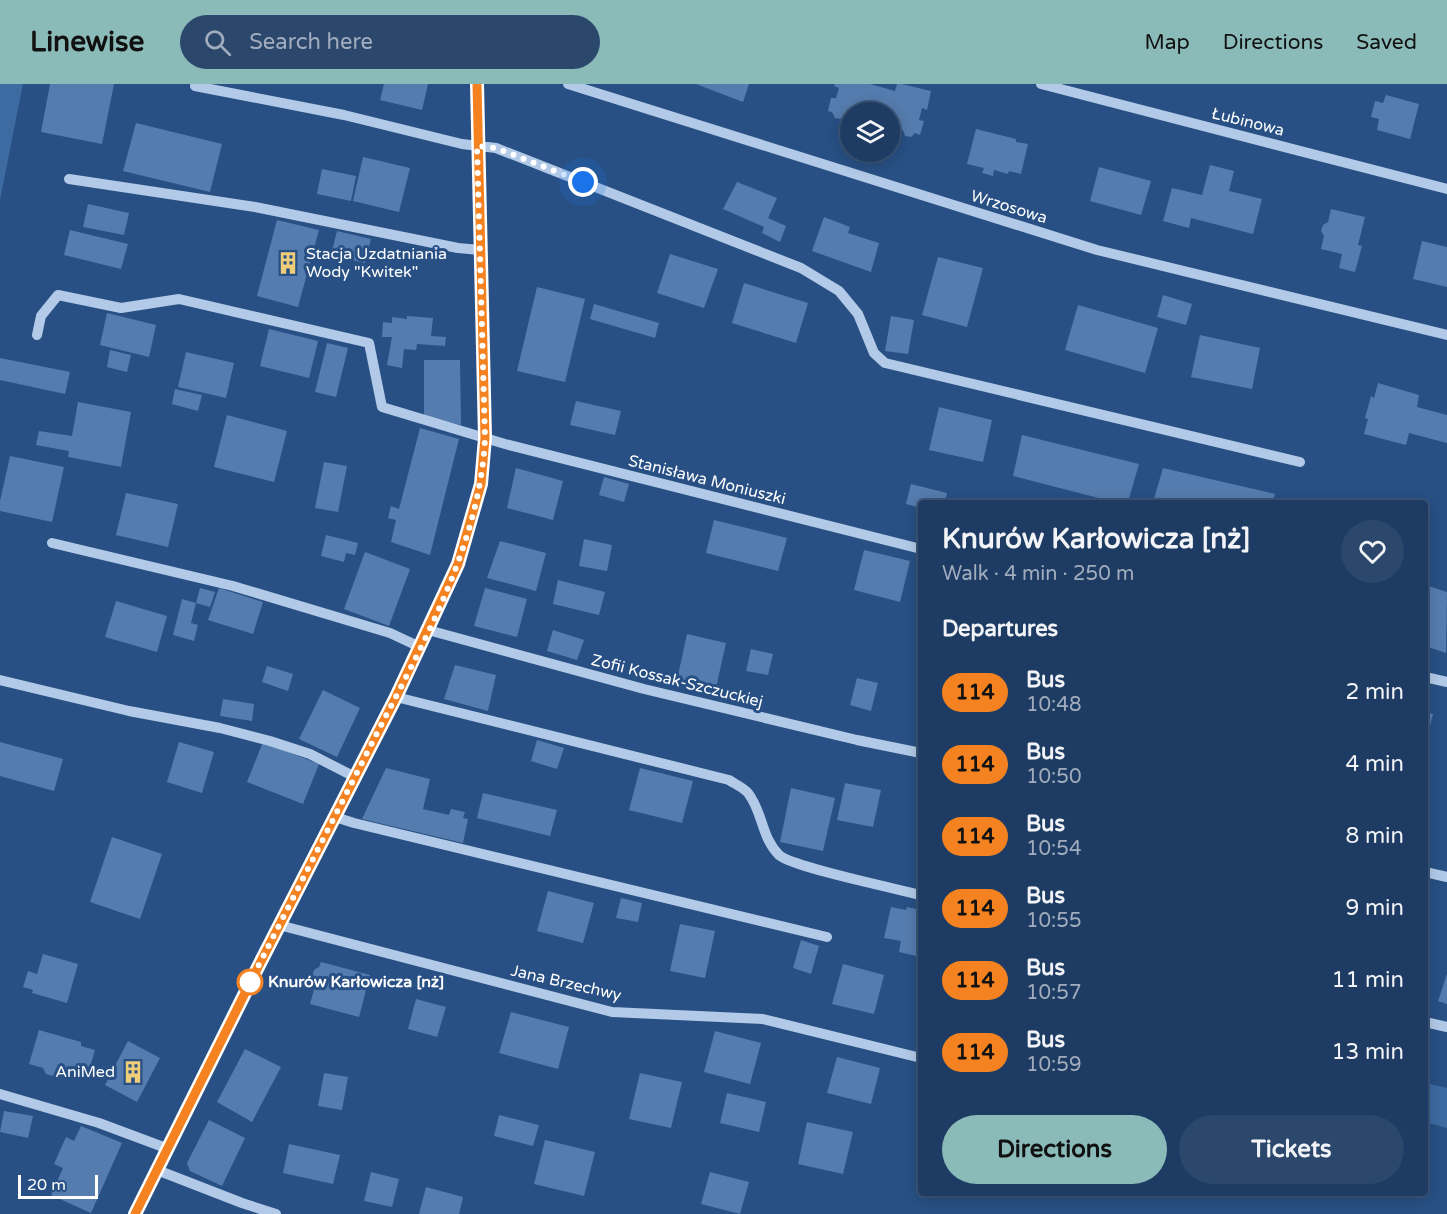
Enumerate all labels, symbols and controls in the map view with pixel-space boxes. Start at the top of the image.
search box [180,15,600,69]
text: Linewise [30,25,144,59]
icon: search [201,26,234,59]
text: Search here [249,29,373,55]
text: Map [1144,30,1190,55]
text: Directions [1223,30,1323,55]
text: Saved [1356,30,1417,55]
map controls [840,102,900,162]
button: layers [840,102,900,162]
street label: Łubinowa [1210,103,1286,141]
your location [568,167,598,197]
street label: Wrzosowa [968,186,1050,228]
place label: Stacja Uzdatniania Wody "Kwitek" [306,244,447,282]
building icon: Stacja Uzdatniania Wody "Kwitek" [275,250,301,276]
street label: Stanisława Moniuszki [626,451,788,509]
button: heart [1341,520,1404,583]
text: Knurów Karłowicza [nż] [942,522,1250,556]
text: Walk · 4 min · 250 m [942,562,1134,586]
text: Departures [942,616,1058,642]
street label: Zofii Kossak-Szczuckiej [589,650,765,712]
text: Bus [1026,667,1065,693]
text: 2 min [1345,679,1404,705]
text: 114 [955,680,995,705]
text: 10:48 [1026,693,1081,717]
text: Bus [1026,739,1065,765]
text: 4 min [1345,751,1404,777]
text: 114 [955,752,995,777]
text: 10:50 [1026,765,1081,789]
text: Bus [1026,811,1065,837]
text: 8 min [1345,823,1404,849]
text: 114 [955,824,995,849]
text: 10:54 [1026,837,1081,861]
text: Bus [1026,883,1065,909]
text: 9 min [1345,895,1404,921]
text: 114 [955,896,995,921]
text: 10:55 [1026,909,1081,933]
text: Bus [1026,955,1065,981]
street label: Jana Brzechwy [509,961,624,1006]
text: 11 min [1332,967,1404,993]
text: 114 [955,968,995,993]
marker: Knurów Karłowicza [nż] [237,969,263,995]
place label: Knurów Karłowicza [nż] [268,972,444,992]
text: 10:57 [1026,981,1081,1005]
text: Bus [1026,1027,1065,1053]
text: 13 min [1332,1039,1404,1065]
text: 114 [955,1040,995,1065]
text: 10:59 [1026,1053,1081,1077]
building icon: AniMed [120,1059,146,1085]
place label: AniMed [55,1062,115,1082]
button: Directions [942,1115,1167,1184]
button: Tickets [1179,1115,1404,1184]
scale bar [18,1172,98,1200]
text: 20 m [27,1175,66,1195]

